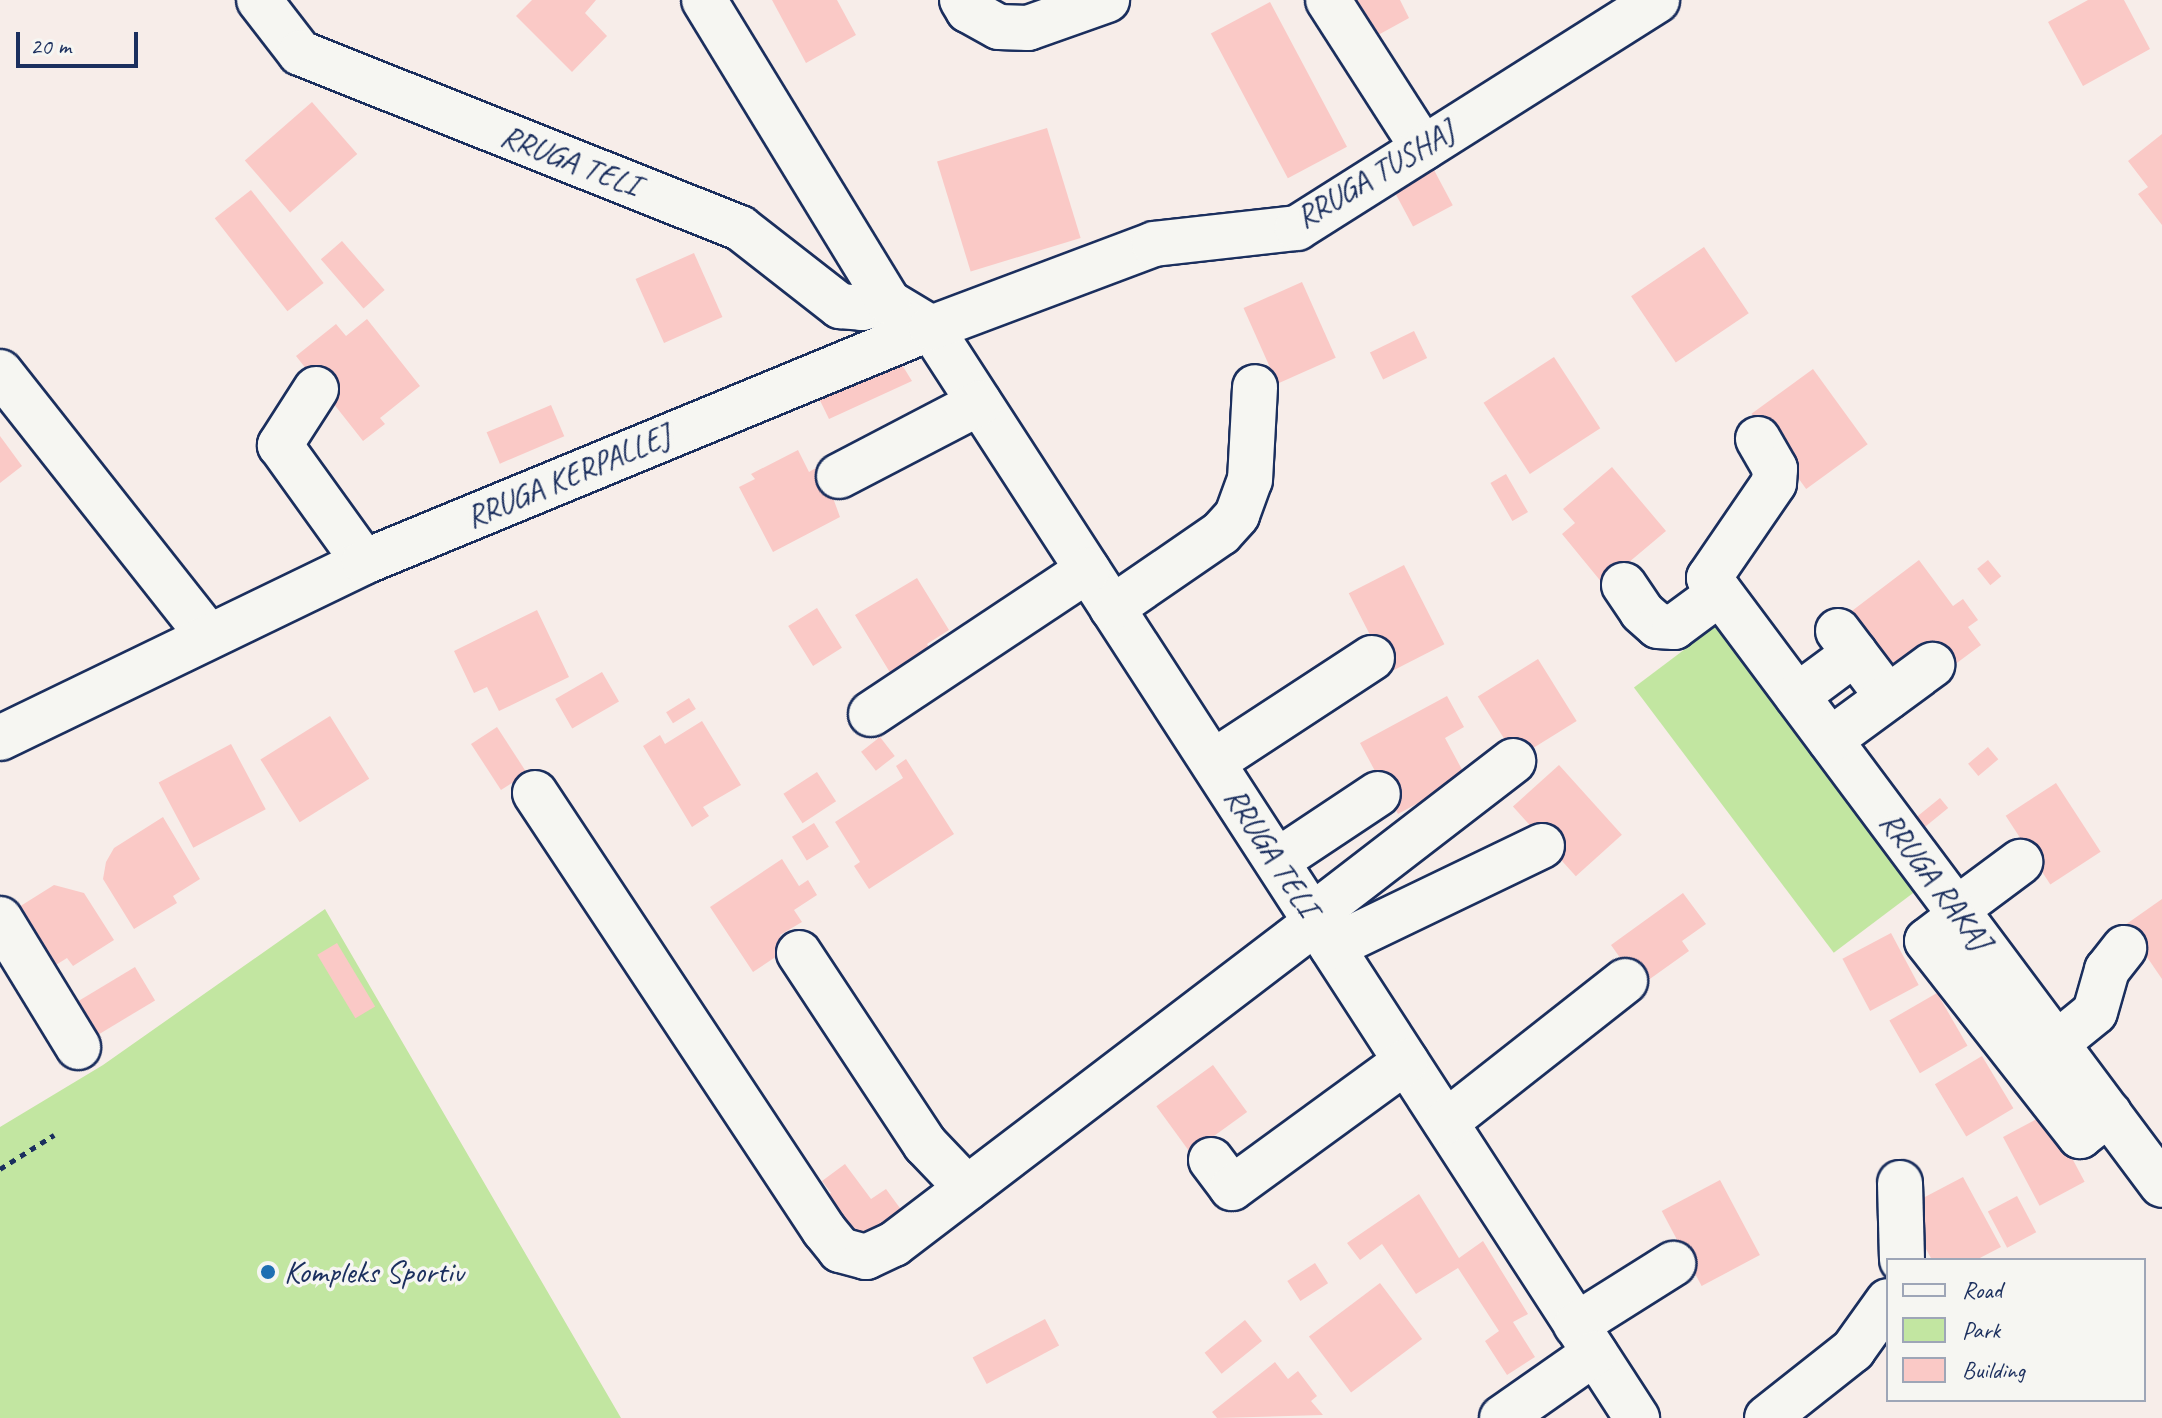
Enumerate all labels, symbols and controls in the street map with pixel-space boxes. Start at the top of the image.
scale bar [20,16,142,66]
text: 20 m [30,31,71,61]
street label: RRUGA TUSHAJ [1289,113,1461,237]
street label: RRUGA TELI [495,117,645,205]
street label: RRUGA KERPALLEJ [460,417,676,537]
street label: RRUGA TELI [1215,780,1327,924]
street label: RRUGA RAKAJ [1870,804,2000,958]
place label: Kompleks Sportiv [284,1253,463,1291]
legend [1886,1258,2146,1402]
marker: Kompleks Sportiv [259,1263,277,1281]
text: Road [1962,1275,2002,1305]
text: Park [1962,1315,2000,1345]
text: Building [1962,1355,2025,1385]

